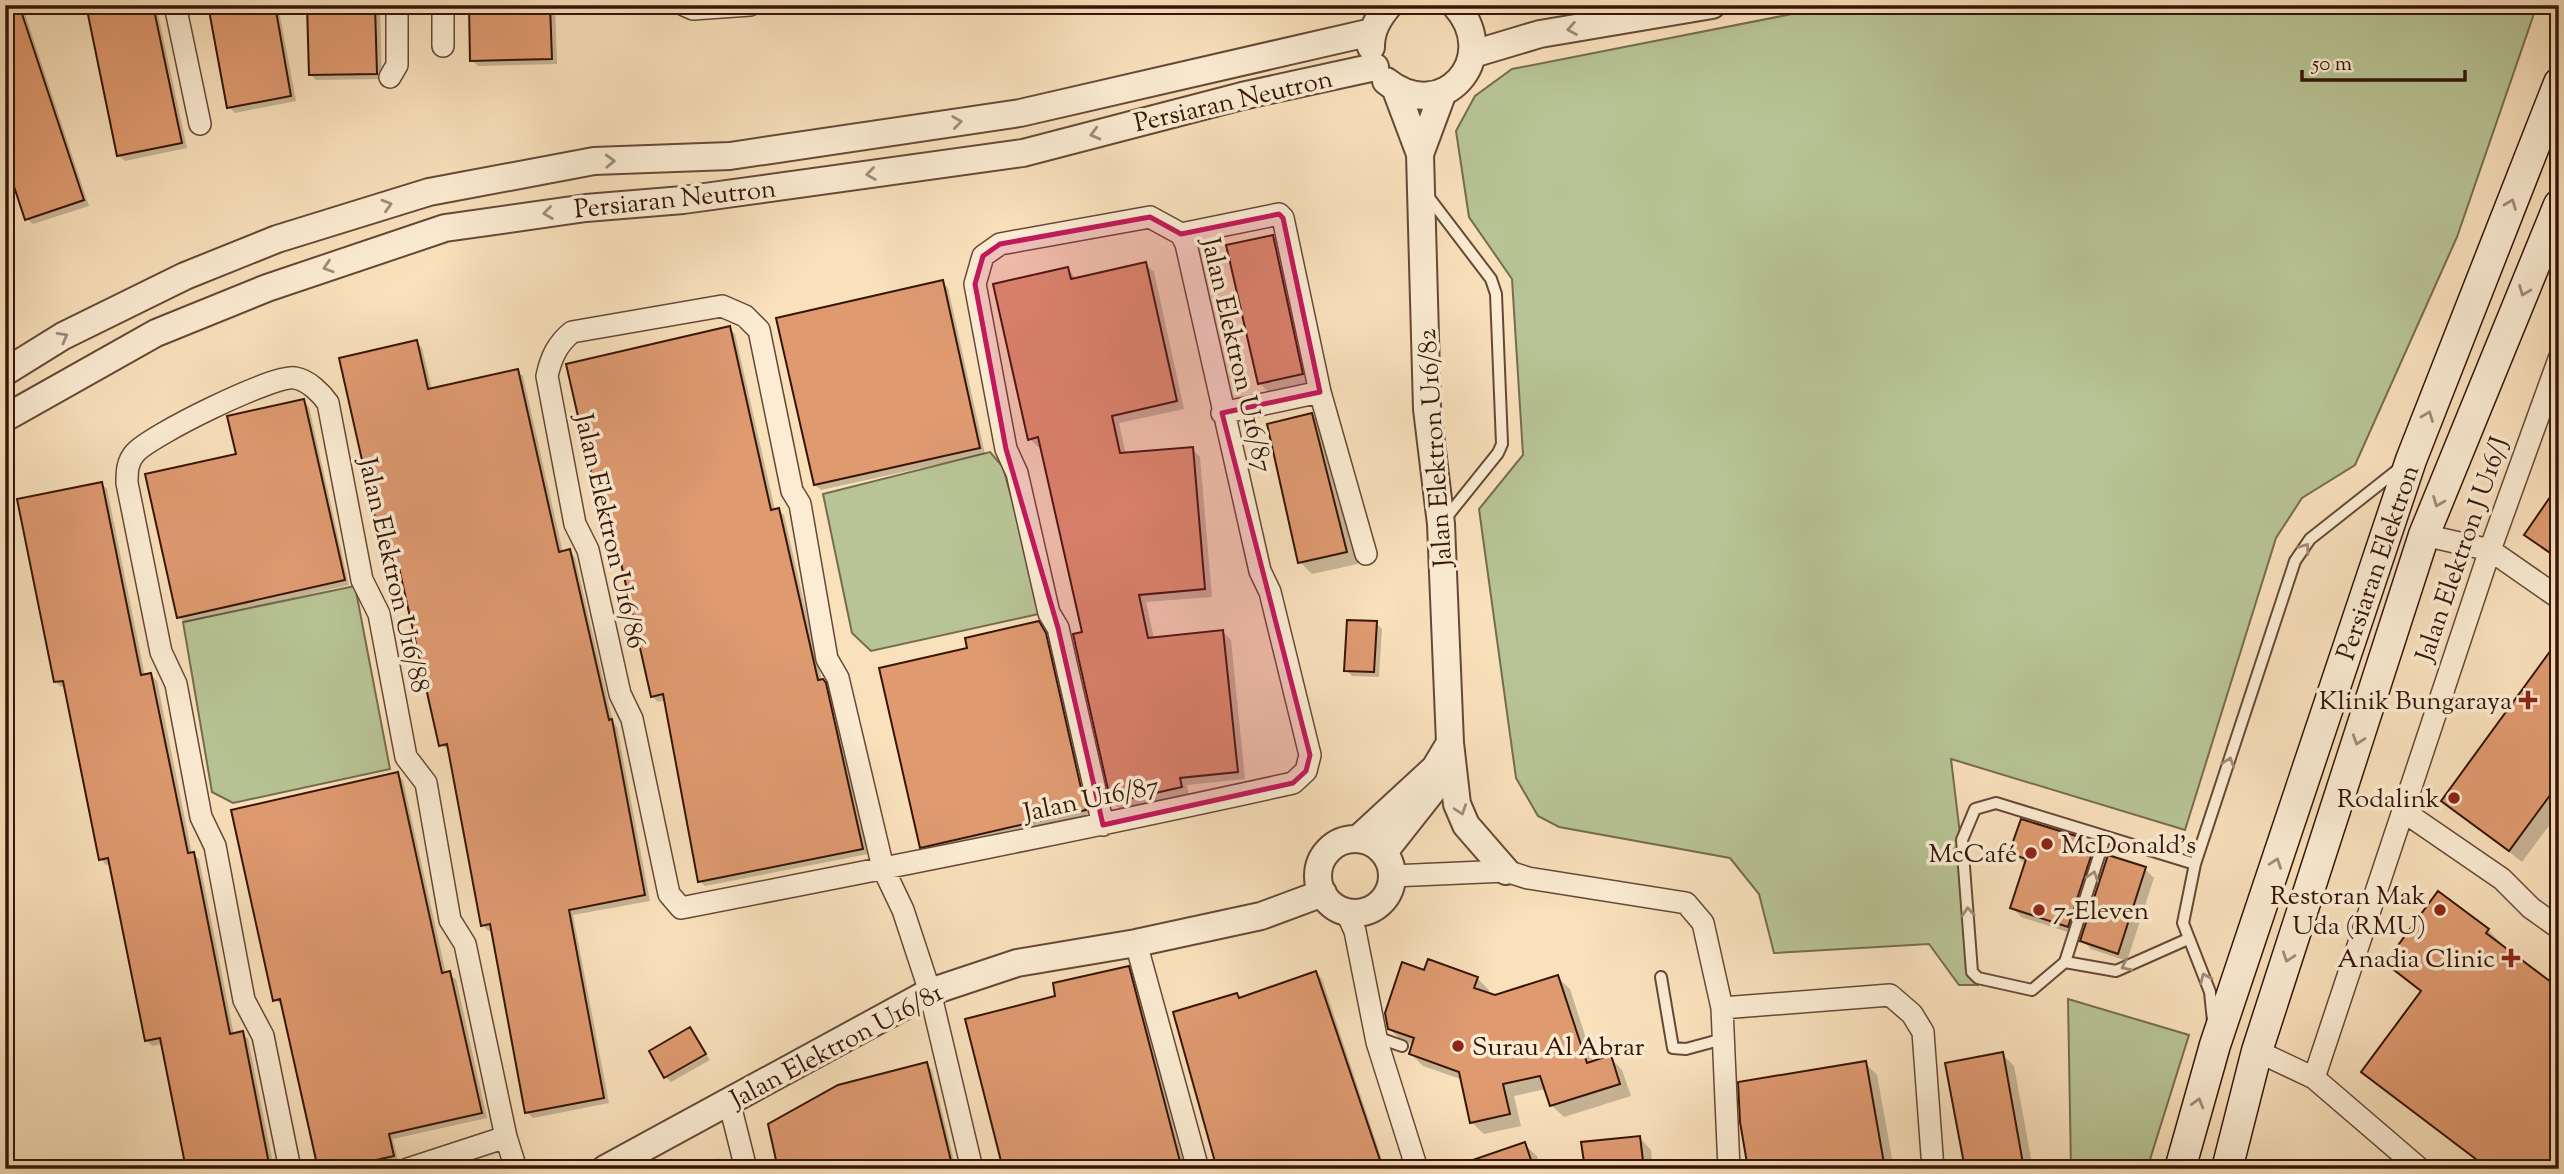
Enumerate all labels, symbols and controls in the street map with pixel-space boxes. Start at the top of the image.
one-way arrow [1566,21,1578,36]
scale bar [2302,38,2464,82]
text: 50 m [2311,50,2352,80]
street label: Persiaran Neutron [1131,62,1337,143]
one-way arrow [951,115,963,130]
one-way arrow [1089,126,1101,140]
one-way arrow [604,153,615,168]
one-way arrow [865,166,877,181]
street label: Persiaran Neutron [572,171,778,229]
one-way arrow [381,199,393,214]
one-way arrow [2503,199,2517,211]
one-way arrow [542,205,554,220]
street label: Jalan Elektron U16/87 [1190,232,1281,477]
one-way arrow [322,259,335,273]
one-way arrow [2518,284,2532,296]
street label: Jalan Elektron U16/82 [1410,327,1463,570]
one-way arrow [56,331,69,345]
street label: Jalan Elektron U16/86 [563,409,654,653]
one-way arrow [2420,411,2434,423]
street label: Jalan Elektron J U16/J [2407,432,2519,669]
street label: Jalan Elektron U16/88 [347,453,438,697]
street label: Persiaran Elektron [2329,460,2430,665]
one-way arrow [2432,494,2446,507]
one-way arrow [2297,543,2309,556]
place label: Klinik Bungaraya [2319,684,2512,721]
marker: Klinik Bungaraya [2518,690,2538,710]
one-way arrow [2352,734,2366,746]
one-way arrow [2221,756,2235,768]
street label: Jalan U16/87 [1018,768,1163,833]
place label: Rodalink [2337,782,2440,819]
marker: Rodalink [2446,790,2462,806]
one-way arrow [1453,803,1467,815]
place label: McDonald's [2061,828,2196,865]
marker: McDonald's [2039,836,2055,852]
place label: McCafé [1929,837,2017,874]
marker: McCafé [2023,845,2039,861]
one-way arrow [2268,858,2282,870]
one-way arrow [2084,871,2099,883]
place label: Restoran Mak Uda (RMU) [2270,879,2426,946]
place label: 7-Eleven [2053,894,2149,931]
marker: 7-Eleven [2031,902,2047,918]
marker: Restoran Mak Uda (RMU) [2432,902,2448,918]
one-way arrow [1961,907,1976,918]
place label: Anadia Clinic [2337,942,2495,979]
marker: Anadia Clinic [2501,948,2521,968]
one-way arrow [2281,950,2296,962]
one-way arrow [2121,958,2133,972]
one-way arrow [2199,973,2213,985]
street label: Jalan Elektron U16/81 [723,975,950,1120]
place label: Surau Al Abrar [1472,1030,1645,1067]
marker: Surau Al Abrar [1450,1038,1466,1054]
one-way arrow [2190,1097,2205,1109]

